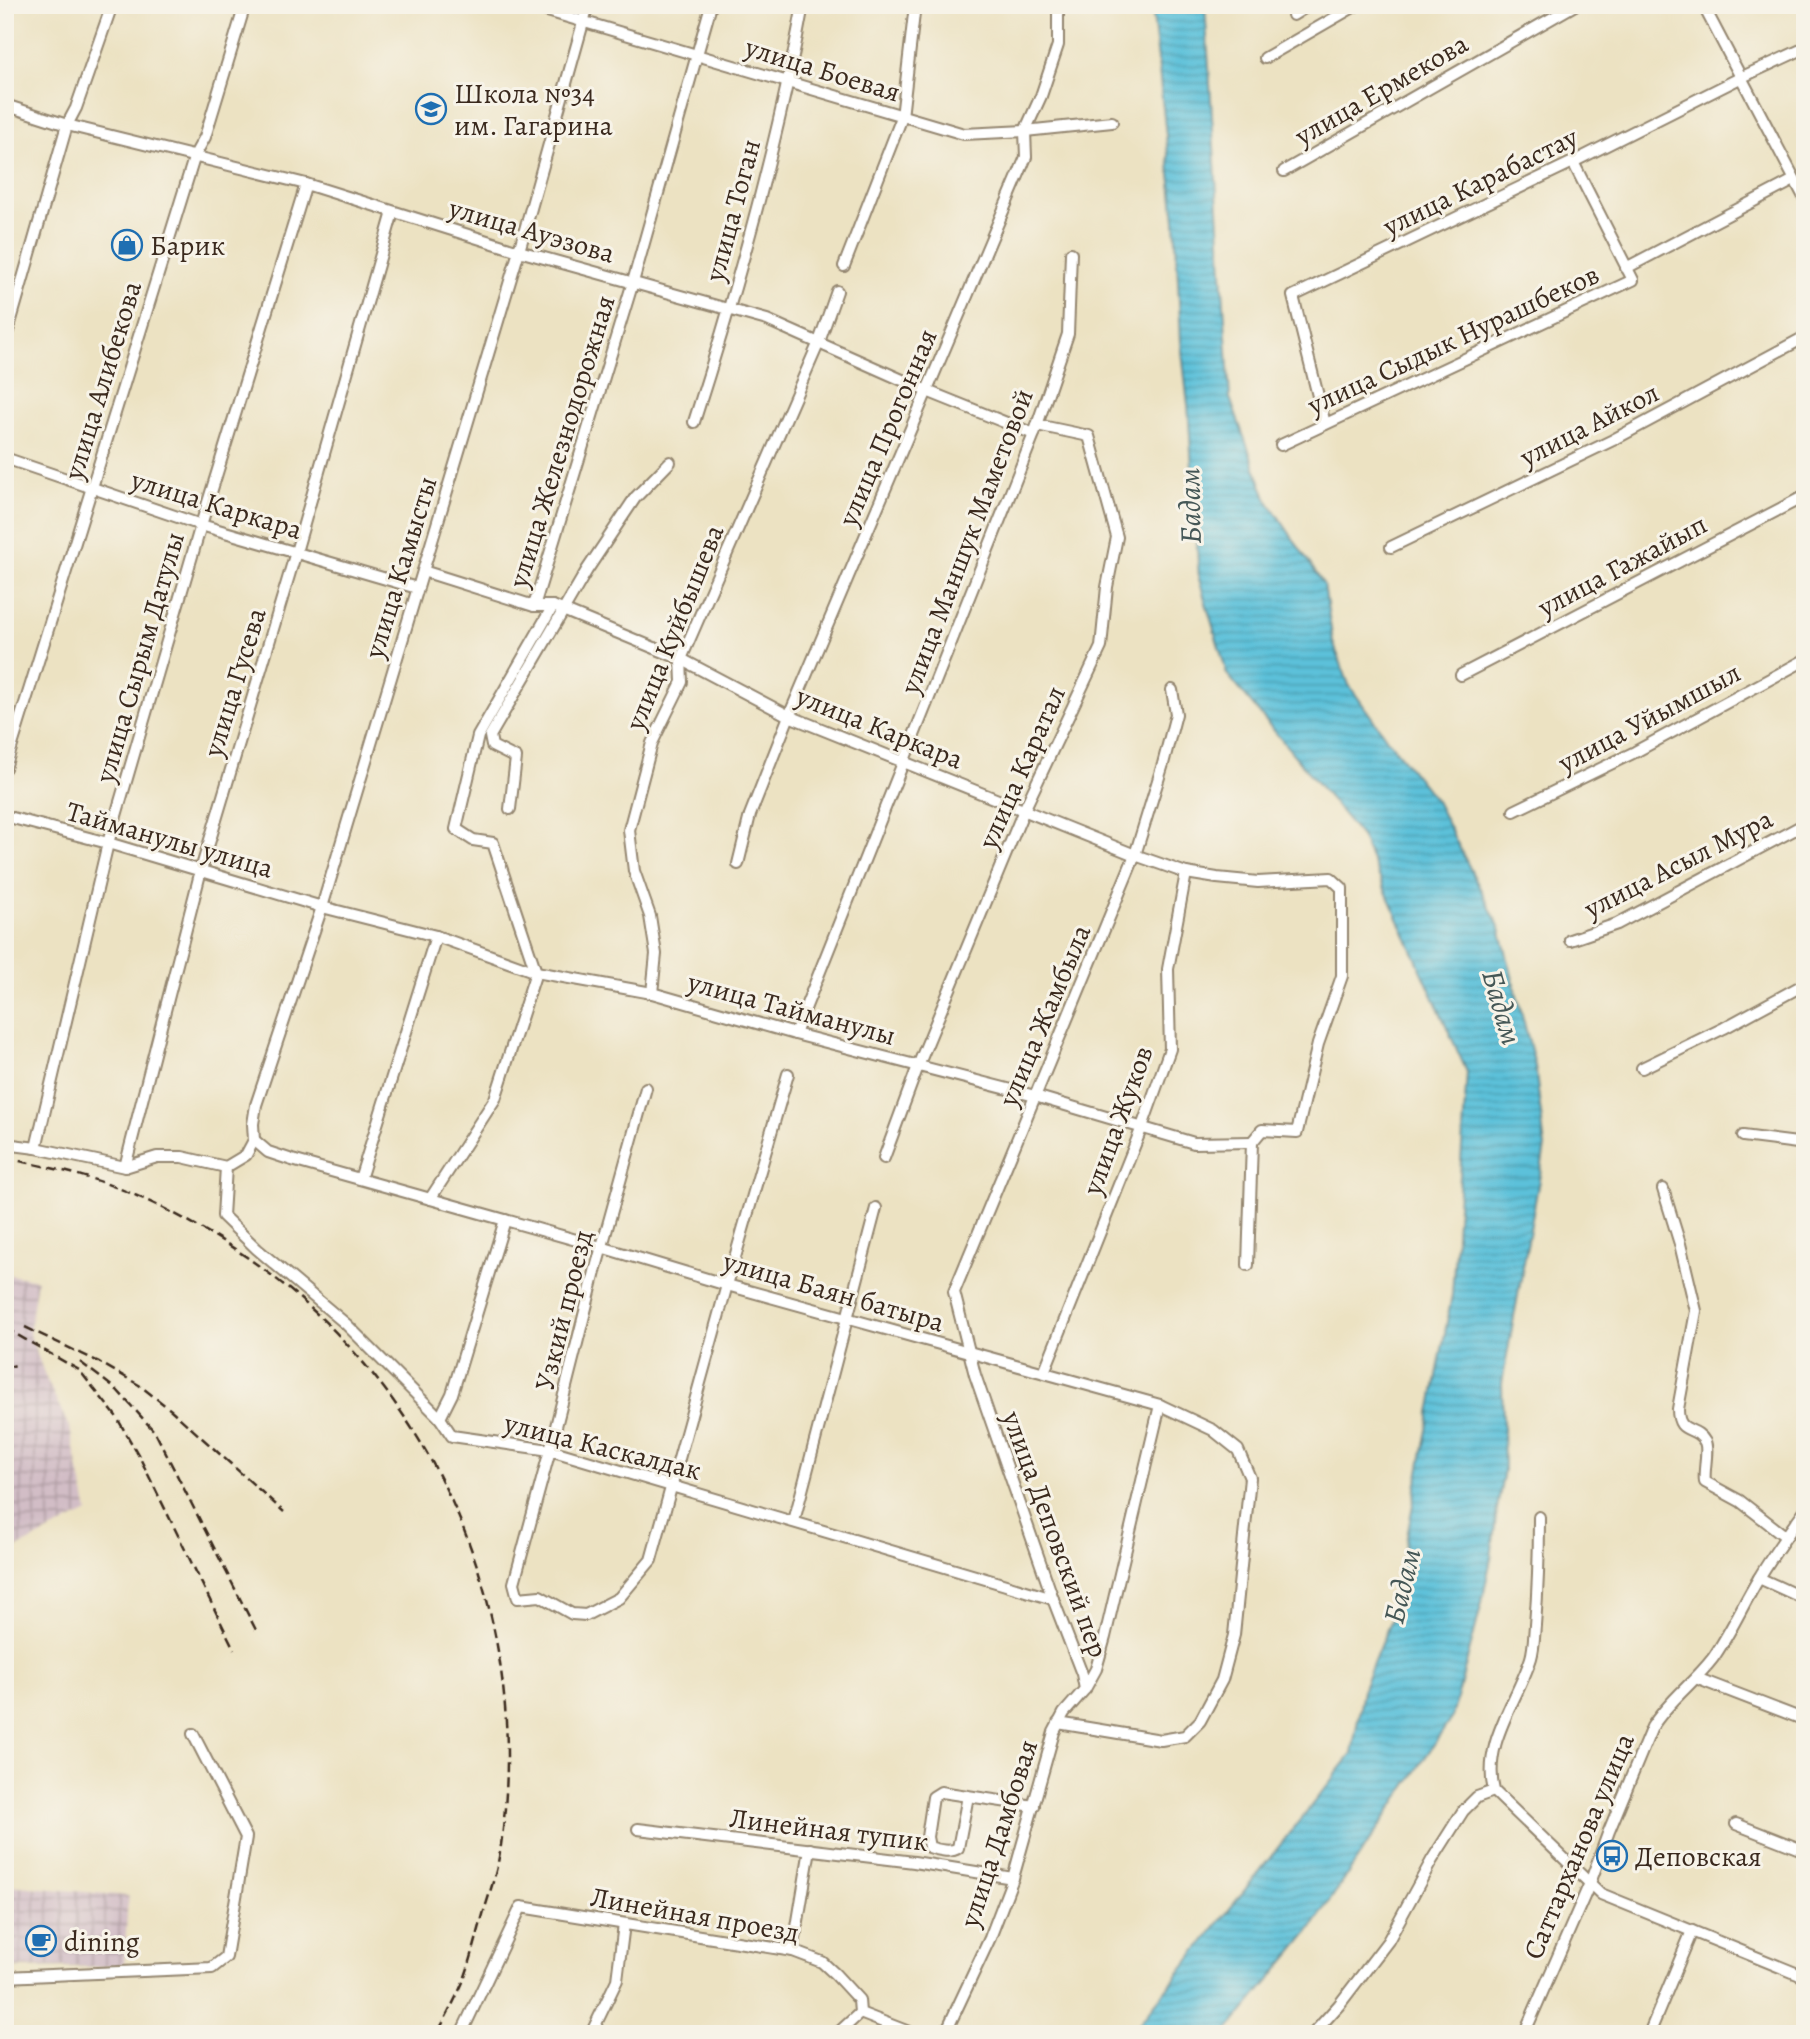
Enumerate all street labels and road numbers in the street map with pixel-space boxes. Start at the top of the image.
street label: улица Ермекова [1287,25,1475,155]
street label: улица Боевая [740,28,905,112]
street label: улица Карабастау [1376,118,1584,246]
street label: улица Тоган [696,135,770,287]
street label: улица Ауэзова [443,189,619,273]
street label: улица Сыдык Нурашбеков [1301,256,1605,425]
street label: улица Алибекова [54,276,151,485]
street label: улица Железнодорожная [499,291,625,593]
street label: улица Прогонная [829,323,947,533]
street label: улица Айкол [1513,374,1665,477]
street label: улица Маншук Маметовой [891,383,1043,700]
street label: улица Каркара [126,461,307,549]
street label: улица Камысты [355,472,447,664]
street label: улица Гажайып [1530,505,1714,627]
street label: улица Куйбышева [616,519,733,737]
street label: улица Сырым Датулы [86,528,194,788]
street label: улица Гусева [194,603,276,762]
street label: улица Уйымшыл [1551,654,1747,782]
street label: улица Каркара [790,677,969,779]
street label: улица Каратал [969,680,1075,856]
street label: Тайманулы улица [62,792,278,888]
street label: улица Асыл Мура [1577,800,1779,928]
street label: улица Жамбыла [989,919,1100,1113]
street label: улица Тайманулы [683,963,900,1055]
street label: улица Жуков [1073,1041,1162,1201]
street label: Узкий проезд [526,1226,602,1395]
street label: улица Баян батыра [718,1242,949,1342]
street label: улица Каскалдак [499,1404,705,1490]
street label: улица Деповский пер [992,1405,1117,1663]
street label: Саттарханова улица [1514,1727,1644,1965]
street label: улица Дамбовая [950,1735,1047,1933]
street label: Линейная тупик [727,1799,930,1861]
street label: Линейная проезд [587,1878,802,1952]

